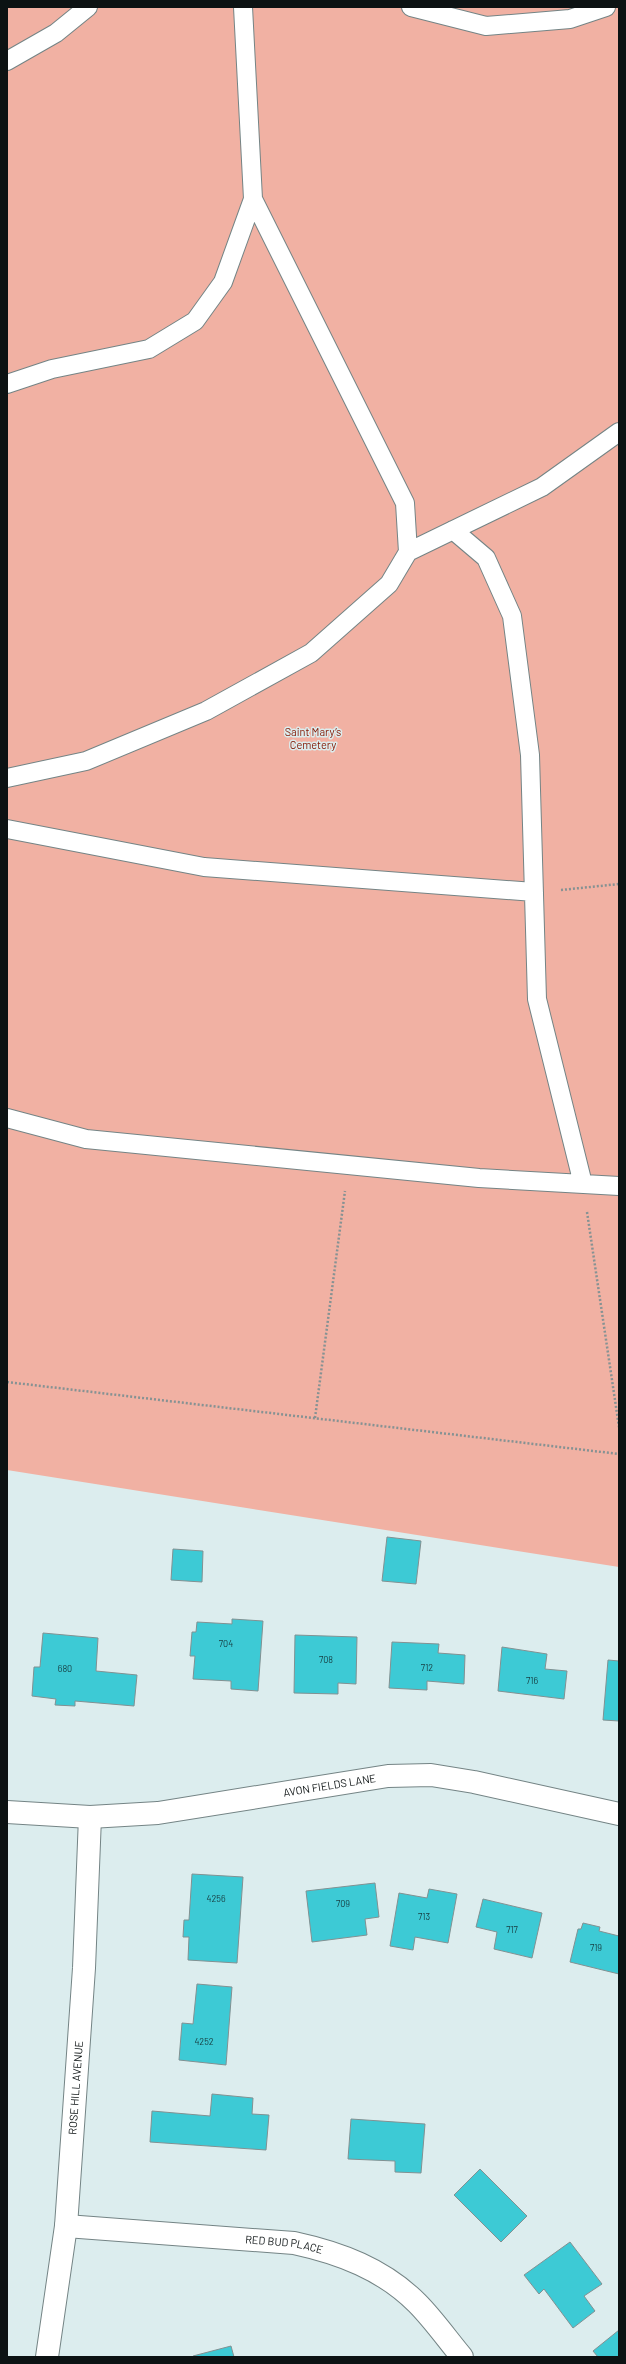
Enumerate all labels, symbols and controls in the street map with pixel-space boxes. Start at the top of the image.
park label: Saint Mary’s Cemetery [285,725,341,751]
house number: 704 [219,1638,233,1649]
house number: 708 [319,1654,333,1665]
house number: 712 [421,1662,433,1673]
house number: 680 [58,1663,72,1674]
house number: 716 [526,1675,538,1686]
street label: AVON FIELDS LANE [282,1771,377,1799]
house number: 4256 [206,1893,226,1904]
house number: 709 [336,1898,350,1909]
house number: 713 [418,1911,430,1922]
house number: 717 [506,1924,519,1935]
house number: 719 [590,1942,602,1953]
house number: 4252 [194,2036,214,2047]
street label: ROSE HILL AVENUE [65,2040,85,2135]
street label: RED BUD PLACE [245,2232,325,2256]

